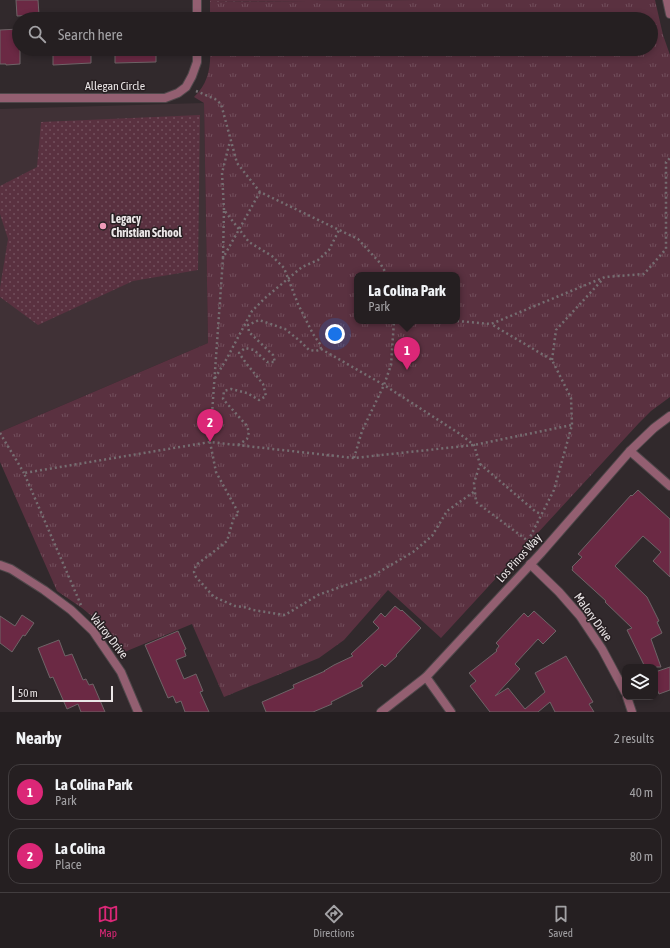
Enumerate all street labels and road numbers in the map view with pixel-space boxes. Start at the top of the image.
street label: Allegan Circle [85,79,145,93]
street label: Los Pinos Way [493,531,545,585]
street label: Malory Drive [571,590,615,644]
street label: Valroy Drive [87,611,131,661]

